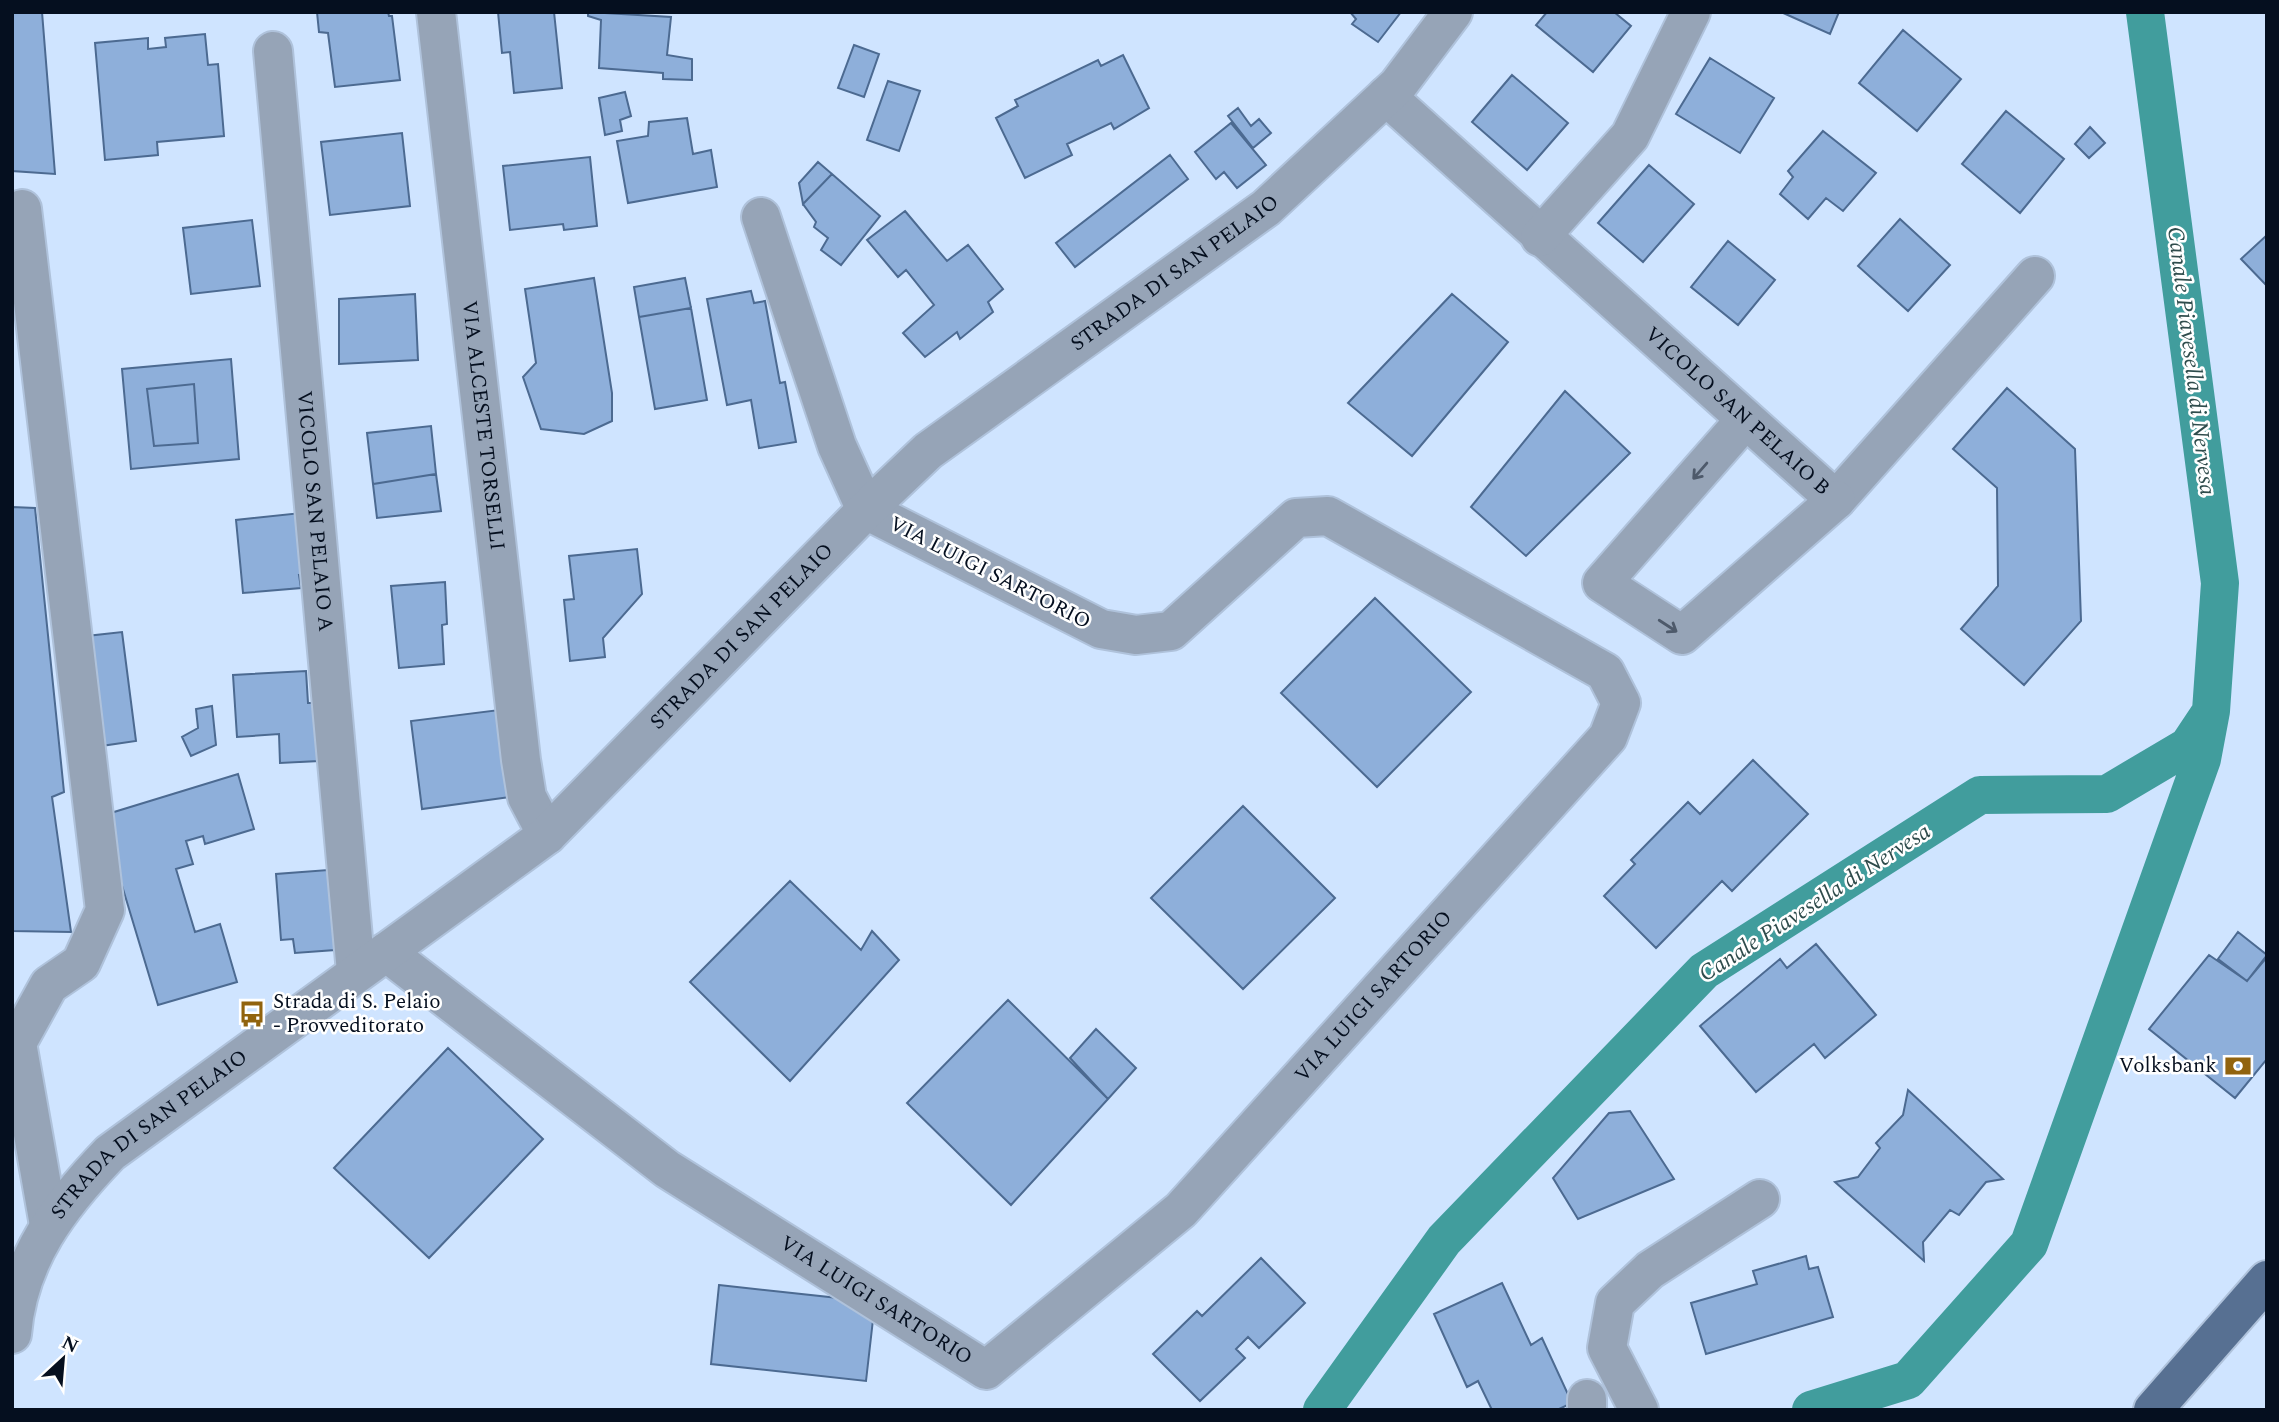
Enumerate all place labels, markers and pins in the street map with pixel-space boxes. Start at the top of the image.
place label: Strada di S. Pelaio - Provveditorato [273,986,441,1042]
bus stop icon: Strada di S. Pelaio - Provveditorato [237,999,267,1029]
place label: Volksbank [2119,1050,2217,1082]
bank icon: Volksbank [2223,1051,2253,1081]

